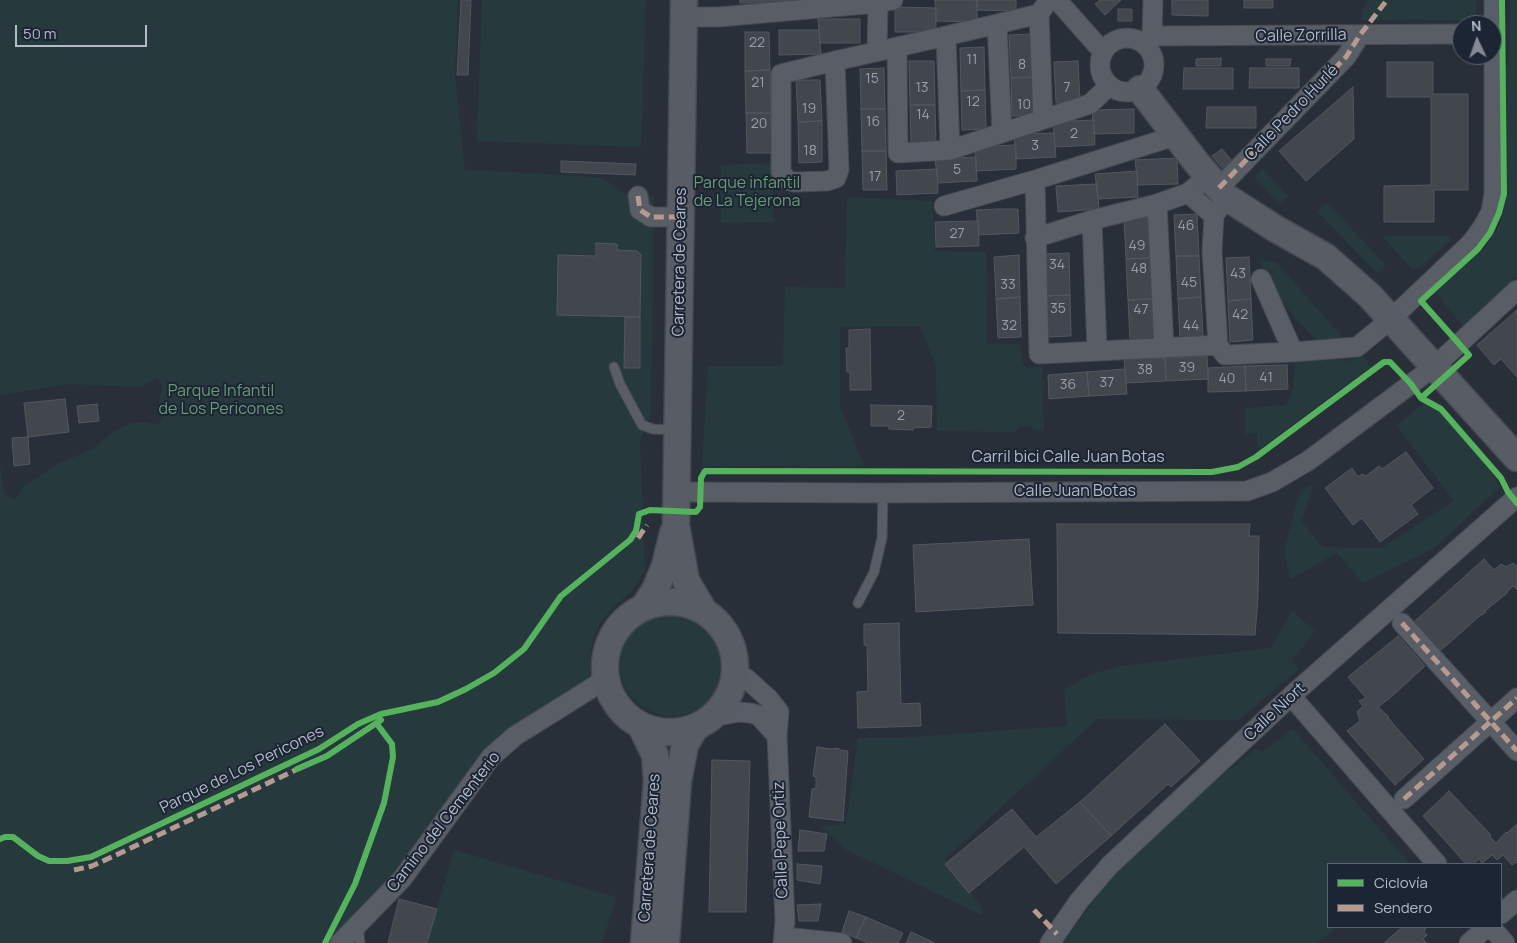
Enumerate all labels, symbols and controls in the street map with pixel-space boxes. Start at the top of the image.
scale bar [18,15,150,47]
north arrow [1452,15,1502,65]
text: N [1471,16,1482,35]
text: 50 m [23,23,57,44]
street label: Calle Zorrilla [1255,26,1347,46]
house number: 22 [749,35,765,51]
house number: 11 [967,52,977,68]
house number: 8 [1018,57,1026,73]
street label: Calle Pedro Hurlé [1241,61,1343,165]
house number: 15 [865,71,879,87]
house number: 21 [751,75,765,91]
house number: 13 [915,80,929,96]
house number: 7 [1063,80,1071,96]
house number: 12 [966,94,980,110]
house number: 10 [1017,97,1031,113]
house number: 19 [802,101,816,117]
house number: 14 [916,107,930,123]
house number: 16 [866,114,880,130]
house number: 20 [751,116,767,132]
house number: 2 [1070,126,1078,142]
house number: 3 [1031,138,1039,154]
house number: 18 [803,143,817,159]
house number: 5 [953,162,961,178]
house number: 17 [869,169,881,185]
park label: Parque infantil de La Tejerona [694,174,800,212]
street label: Carretera de Ceares [669,187,691,337]
house number: 46 [1178,218,1194,234]
house number: 27 [949,226,965,242]
house number: 49 [1129,238,1145,254]
house number: 34 [1049,257,1065,273]
house number: 48 [1131,261,1147,277]
house number: 43 [1230,266,1246,282]
house number: 45 [1181,275,1197,291]
house number: 33 [1000,277,1016,293]
house number: 35 [1050,301,1066,317]
house number: 47 [1133,302,1149,318]
house number: 42 [1232,307,1248,323]
house number: 32 [1001,318,1017,334]
house number: 44 [1183,318,1199,334]
house number: 39 [1179,360,1195,376]
house number: 38 [1137,362,1153,378]
house number: 41 [1259,370,1273,386]
house number: 40 [1219,371,1235,387]
house number: 37 [1100,375,1114,391]
house number: 36 [1060,377,1076,393]
park label: Parque Infantil de Los Pericones [159,382,283,420]
house number: 2 [897,408,905,424]
street label: Carril bici Calle Juan Botas [971,448,1165,468]
street label: Calle Juan Botas [1014,482,1136,502]
street label: Calle Niort [1240,679,1310,745]
street label: Parque de Los Pericones [157,722,327,818]
street label: Camino del Cementerio [383,748,505,896]
street label: Carretera de Ceares [635,773,665,923]
street label: Calle Pepe Ortiz [769,781,793,899]
legend [1327,863,1502,928]
text: Ciclovía [1374,872,1428,893]
text: Sendero [1374,897,1432,918]

